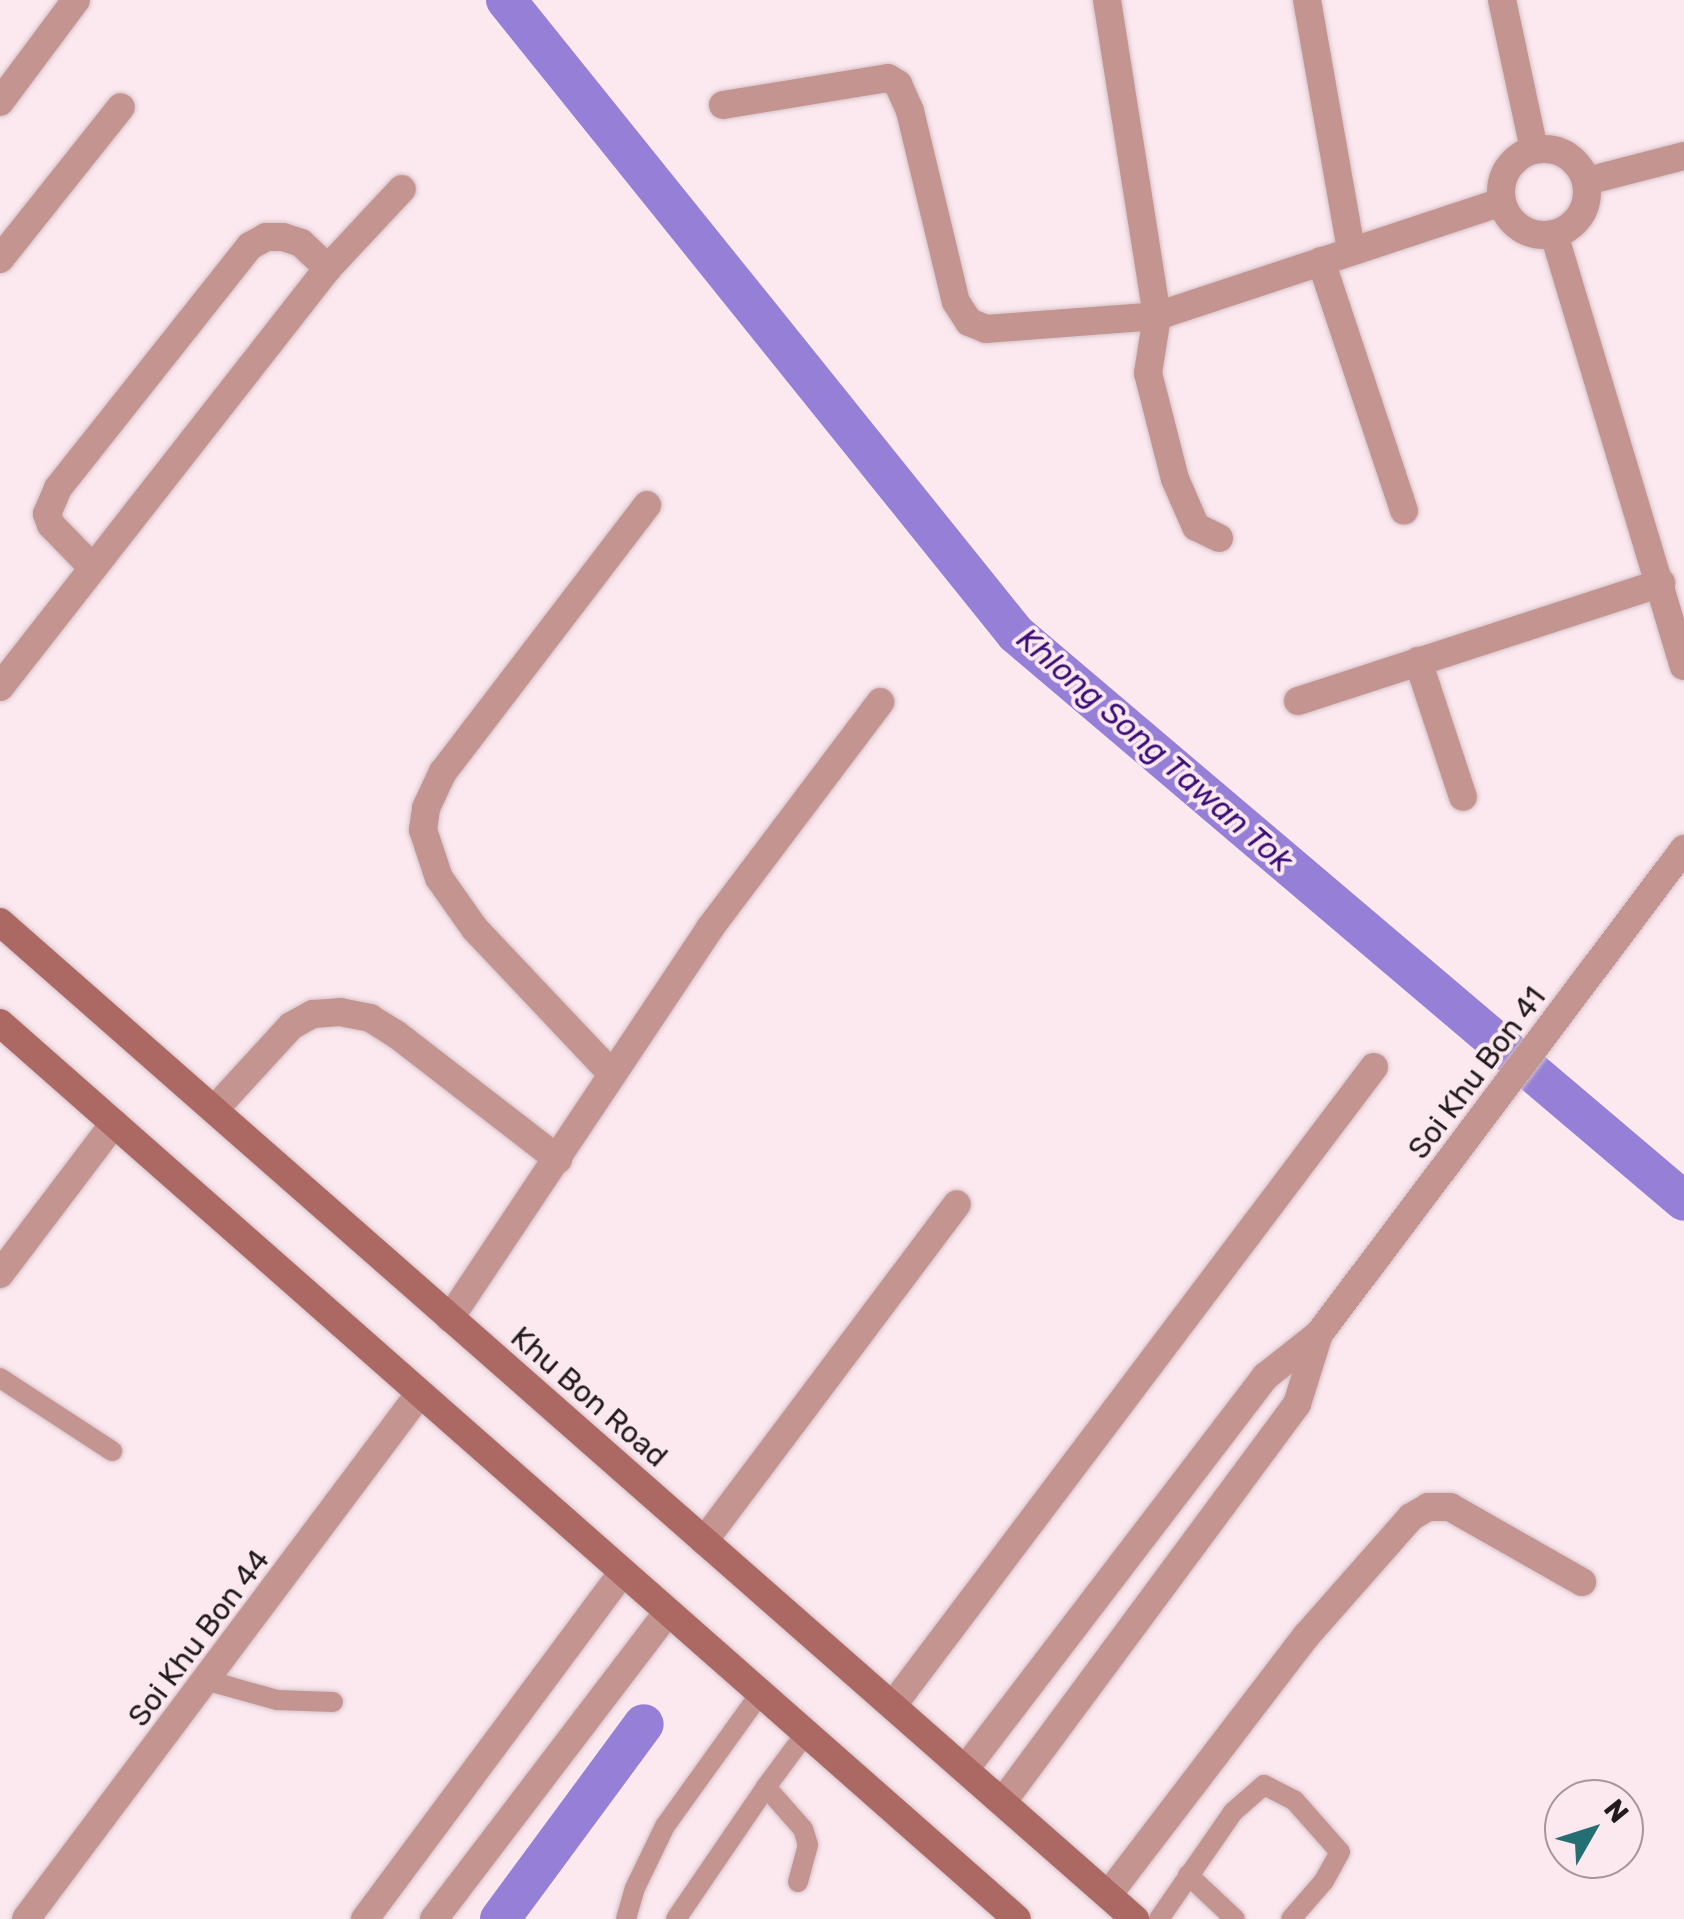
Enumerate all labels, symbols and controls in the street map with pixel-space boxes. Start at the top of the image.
water label: Khlong Song Tawan Tok [1008,619,1302,881]
street label: Soi Khu Bon 41 [1401,980,1553,1166]
street label: Khu Bon Road [503,1319,675,1475]
street label: Soi Khu Bon 44 [121,1542,277,1734]
north arrow [1544,1779,1644,1879]
text: N [1597,1793,1635,1829]

